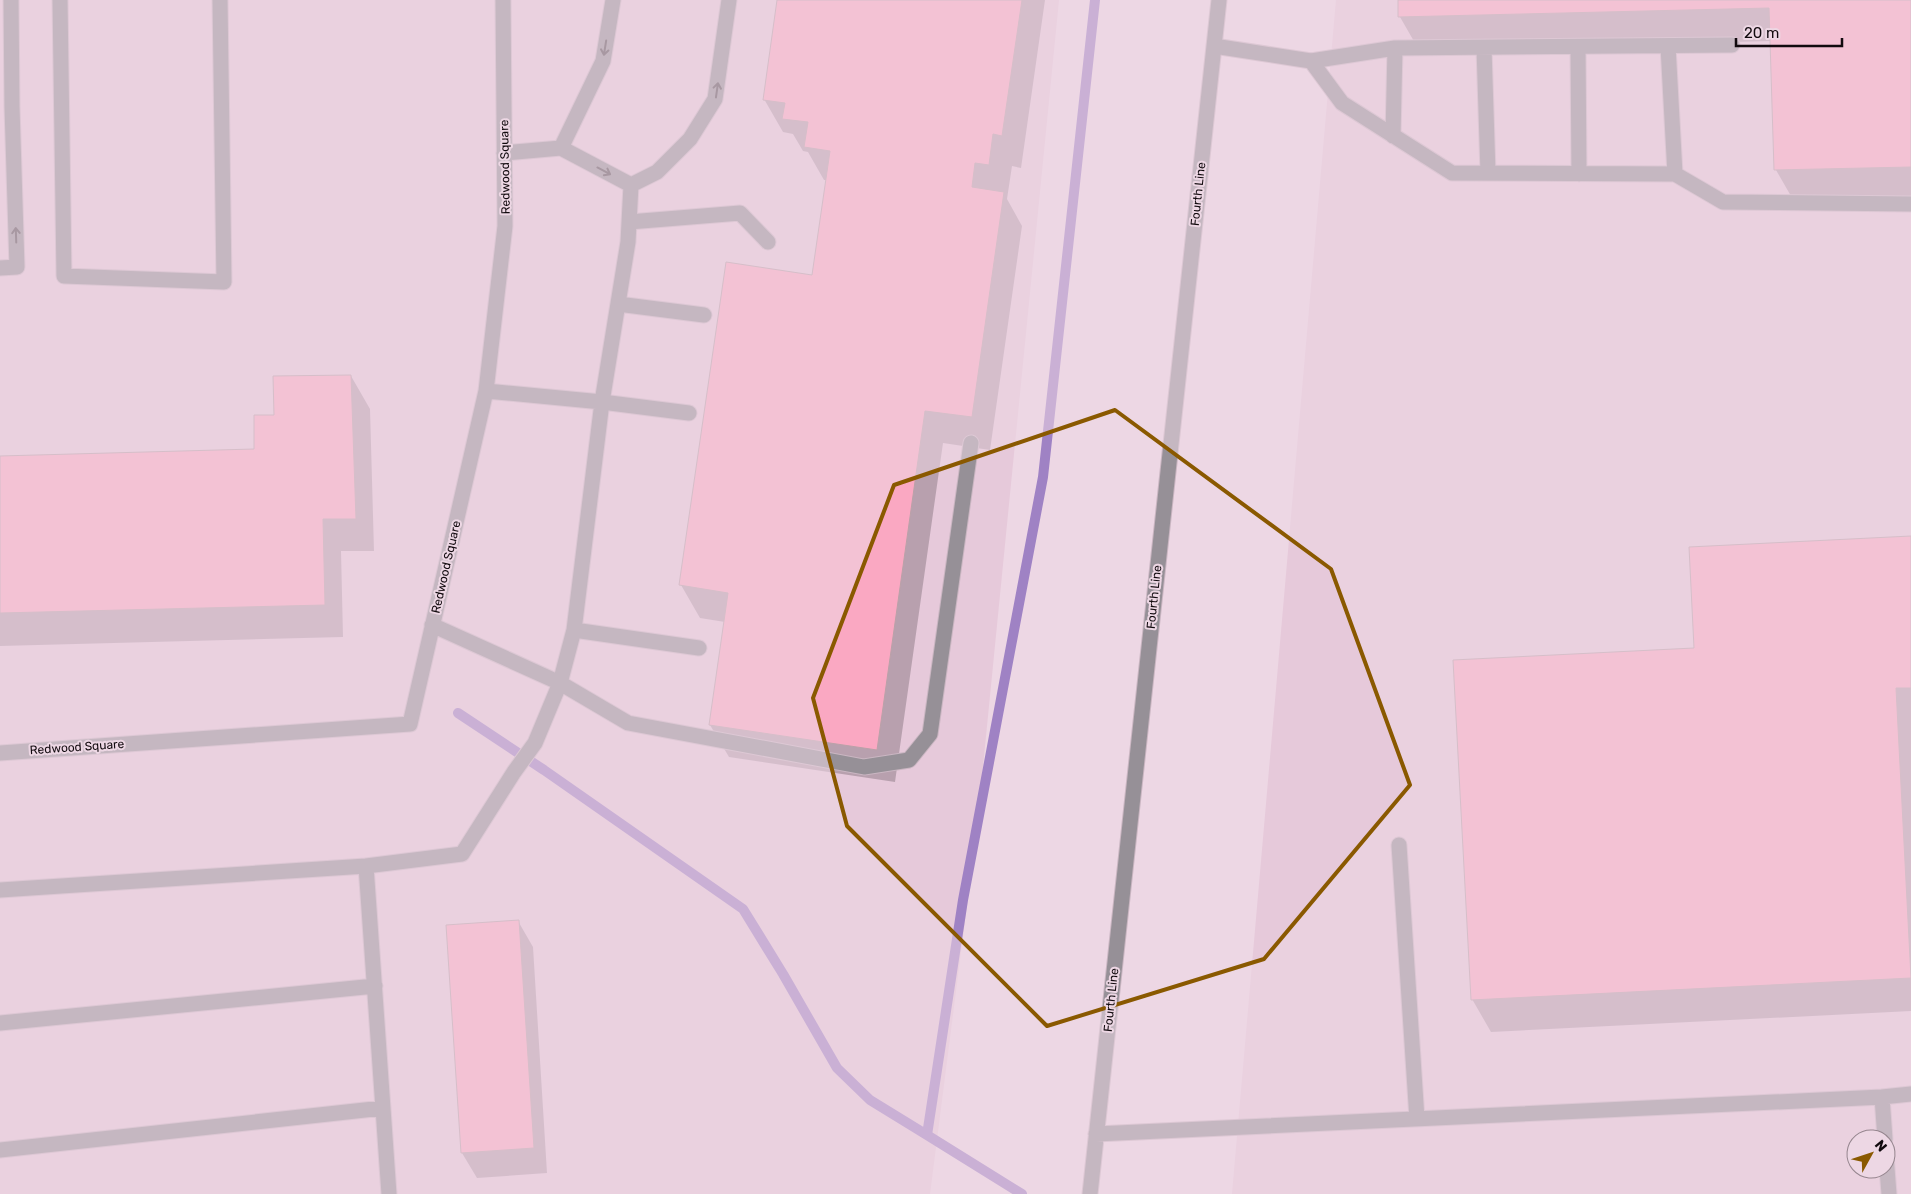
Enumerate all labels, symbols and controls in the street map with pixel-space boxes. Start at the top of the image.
scale bar [1736,15,1842,47]
text: 20 m [1744,24,1779,42]
one-way arrow [600,40,610,56]
one-way arrow [712,82,722,98]
street label: Redwood Square [497,119,513,214]
street label: Fourth Line [1188,161,1208,227]
one-way arrow [597,166,611,176]
one-way arrow [11,228,20,244]
street label: Redwood Square [429,519,464,615]
street label: Fourth Line [1144,564,1164,630]
street label: Redwood Square [29,737,125,757]
street label: Fourth Line [1101,967,1121,1033]
north arrow [1846,1129,1896,1179]
text: N [1871,1137,1890,1155]

